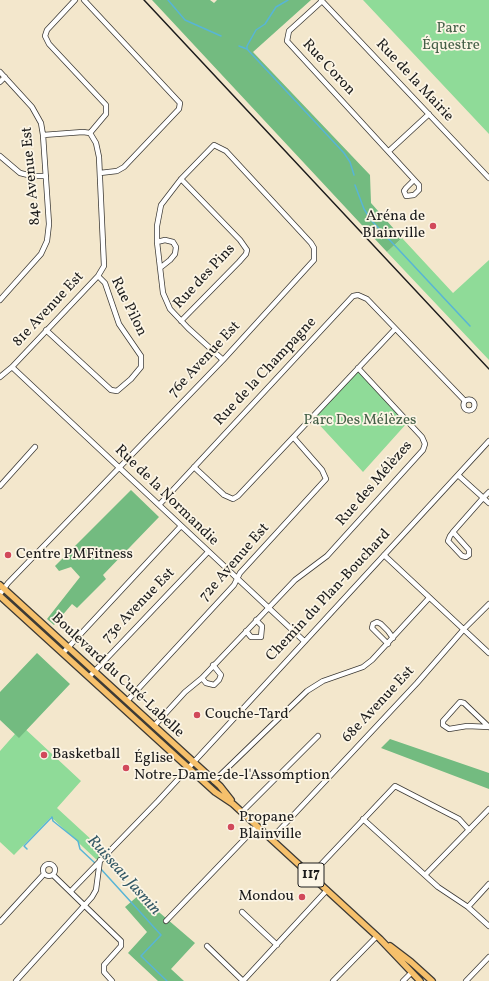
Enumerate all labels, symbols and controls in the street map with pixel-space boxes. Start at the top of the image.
park label: Parc Équestre [422,20,480,55]
street label: Rue Coron [298,36,358,100]
street label: Rue de la Mairie [371,36,457,126]
street label: 84e Avenue Est [19,126,45,226]
place label: Aréna de Blainville [362,208,425,243]
marker: Aréna de Blainville [428,221,438,231]
street label: Rue des Pins [170,241,240,313]
street label: 81e Avenue Est [10,269,88,351]
street label: Rue Pilon [106,275,150,339]
street label: Rue de la Champagne [211,314,321,430]
street label: 76e Avenue Est [165,318,245,402]
park label: Parc Des Mélèzes [303,412,417,430]
street label: Rue des Mélèzes [333,438,417,530]
street label: Rue de la Normandie [110,442,222,550]
street label: 72e Avenue Est [196,520,274,606]
street label: Chemin du Plan-Bouchard [263,526,395,666]
place label: Centre PMFitness [16,546,133,564]
marker: Centre PMFitness [3,550,13,560]
street label: 73e Avenue Est [99,565,179,647]
street label: Boulevard du Curé-Labelle [47,610,187,742]
street label: 68e Avenue Est [339,663,419,747]
place label: Couche-Tard [205,706,289,724]
marker: Couche-Tard [192,710,202,720]
place label: Basketball [52,746,120,764]
marker: Basketball [39,750,49,760]
place label: Église Notre-Dame-de-l'Assomption [134,750,330,785]
marker: Église Notre-Dame-de-l'Assomption [121,763,131,773]
place label: Propane Blainville [239,809,302,844]
marker: Propane Blainville [226,822,236,832]
water label: Ruisseau Jasmin [82,832,164,920]
road number: 117 [298,863,324,887]
place label: Mondou [239,888,294,906]
marker: Mondou [297,892,307,902]

